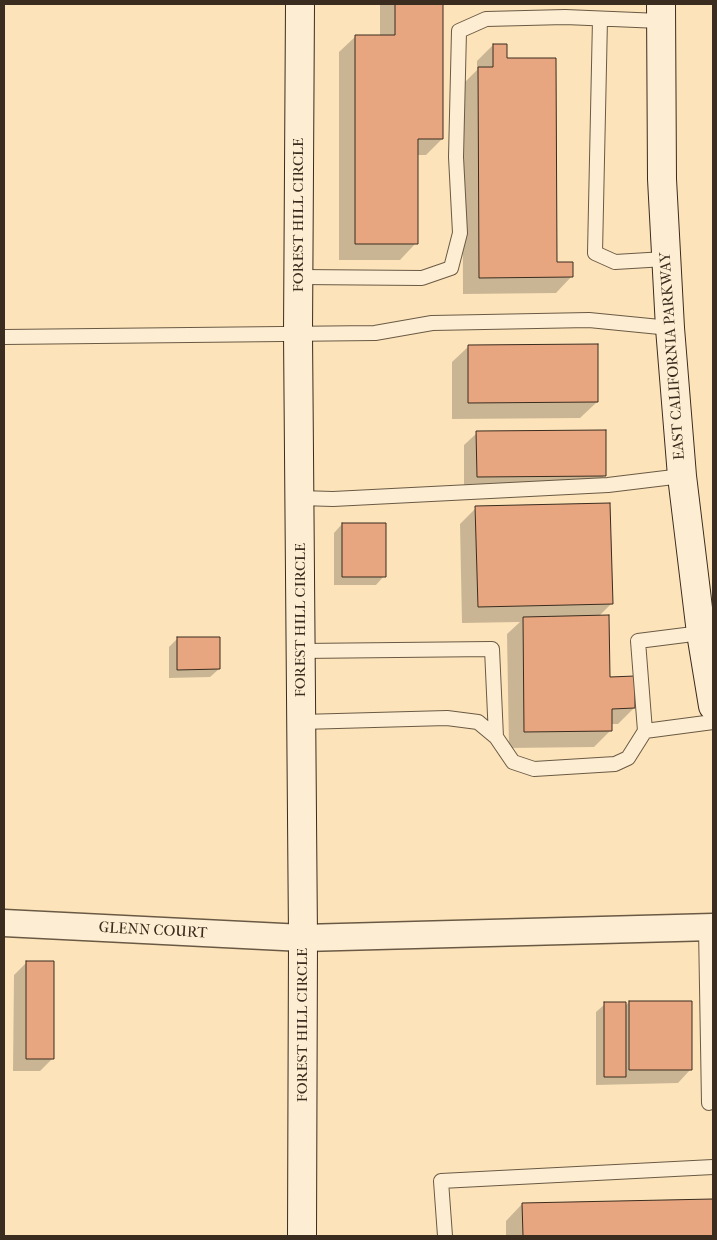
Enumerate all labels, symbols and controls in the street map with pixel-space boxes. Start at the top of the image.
street label: FOREST HILL CIRCLE [290,138,308,292]
street label: EAST CALIFORNIA PARKWAY [657,251,689,461]
street label: FOREST HILL CIRCLE [292,543,310,697]
street label: GLENN COURT [98,919,208,943]
street label: FOREST HILL CIRCLE [294,948,312,1102]

